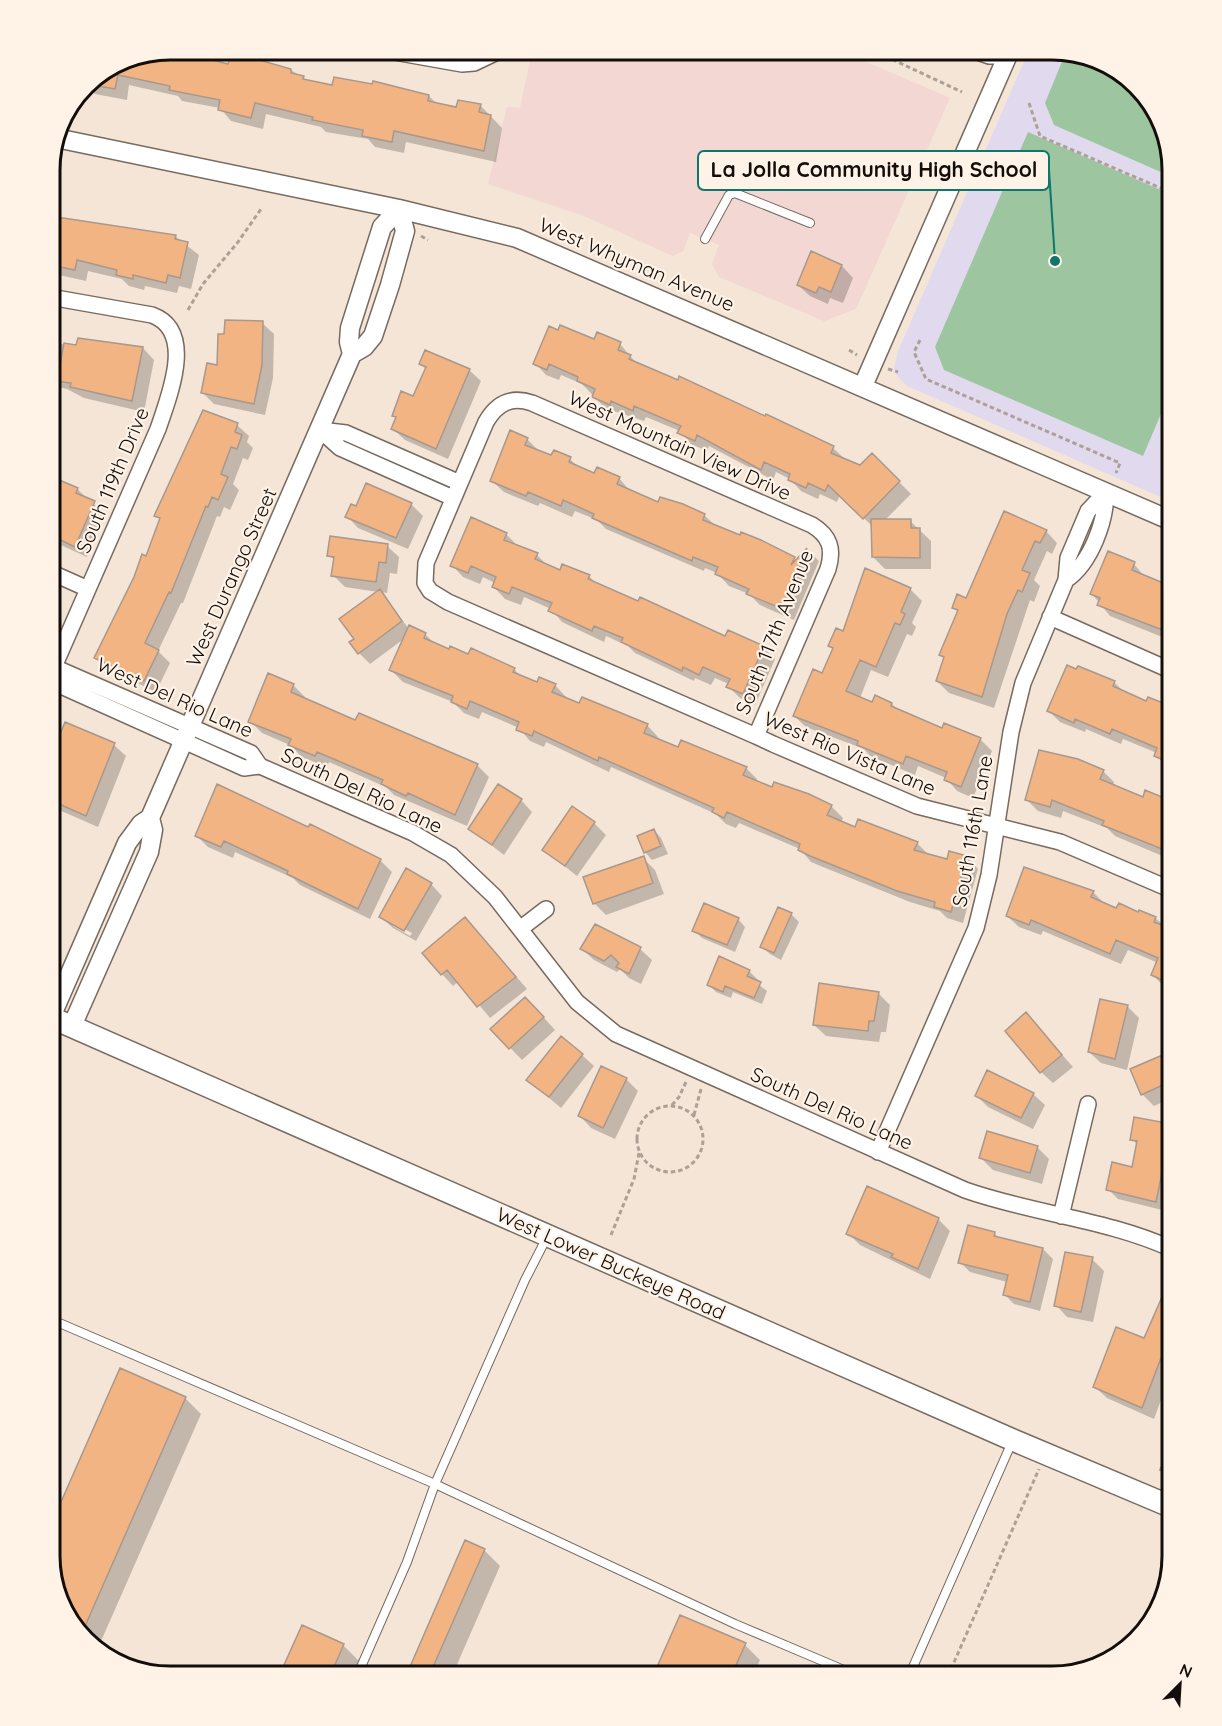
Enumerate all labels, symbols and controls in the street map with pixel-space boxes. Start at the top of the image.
callout: La Jolla Community High School [698,151,1049,190]
text: La Jolla Community High School [711,156,1037,182]
street label: West Whyman Avenue [536,212,738,316]
street label: West Mountain View Drive [565,385,795,505]
street label: South 119th Drive [70,403,154,557]
street label: West Durango Street [180,484,282,670]
street label: South 117th Avenue [730,546,818,718]
street label: West Del Rio Lane [93,651,257,743]
street label: West Rio Vista Lane [760,706,940,800]
street label: South Del Rio Lane [277,742,447,838]
street label: South 116th Lane [946,753,998,909]
street label: South Del Rio Lane [747,1061,917,1155]
street label: West Lower Buckeye Road [493,1201,729,1325]
north arrow [1150,1654,1210,1714]
text: N [1177,1659,1196,1682]

